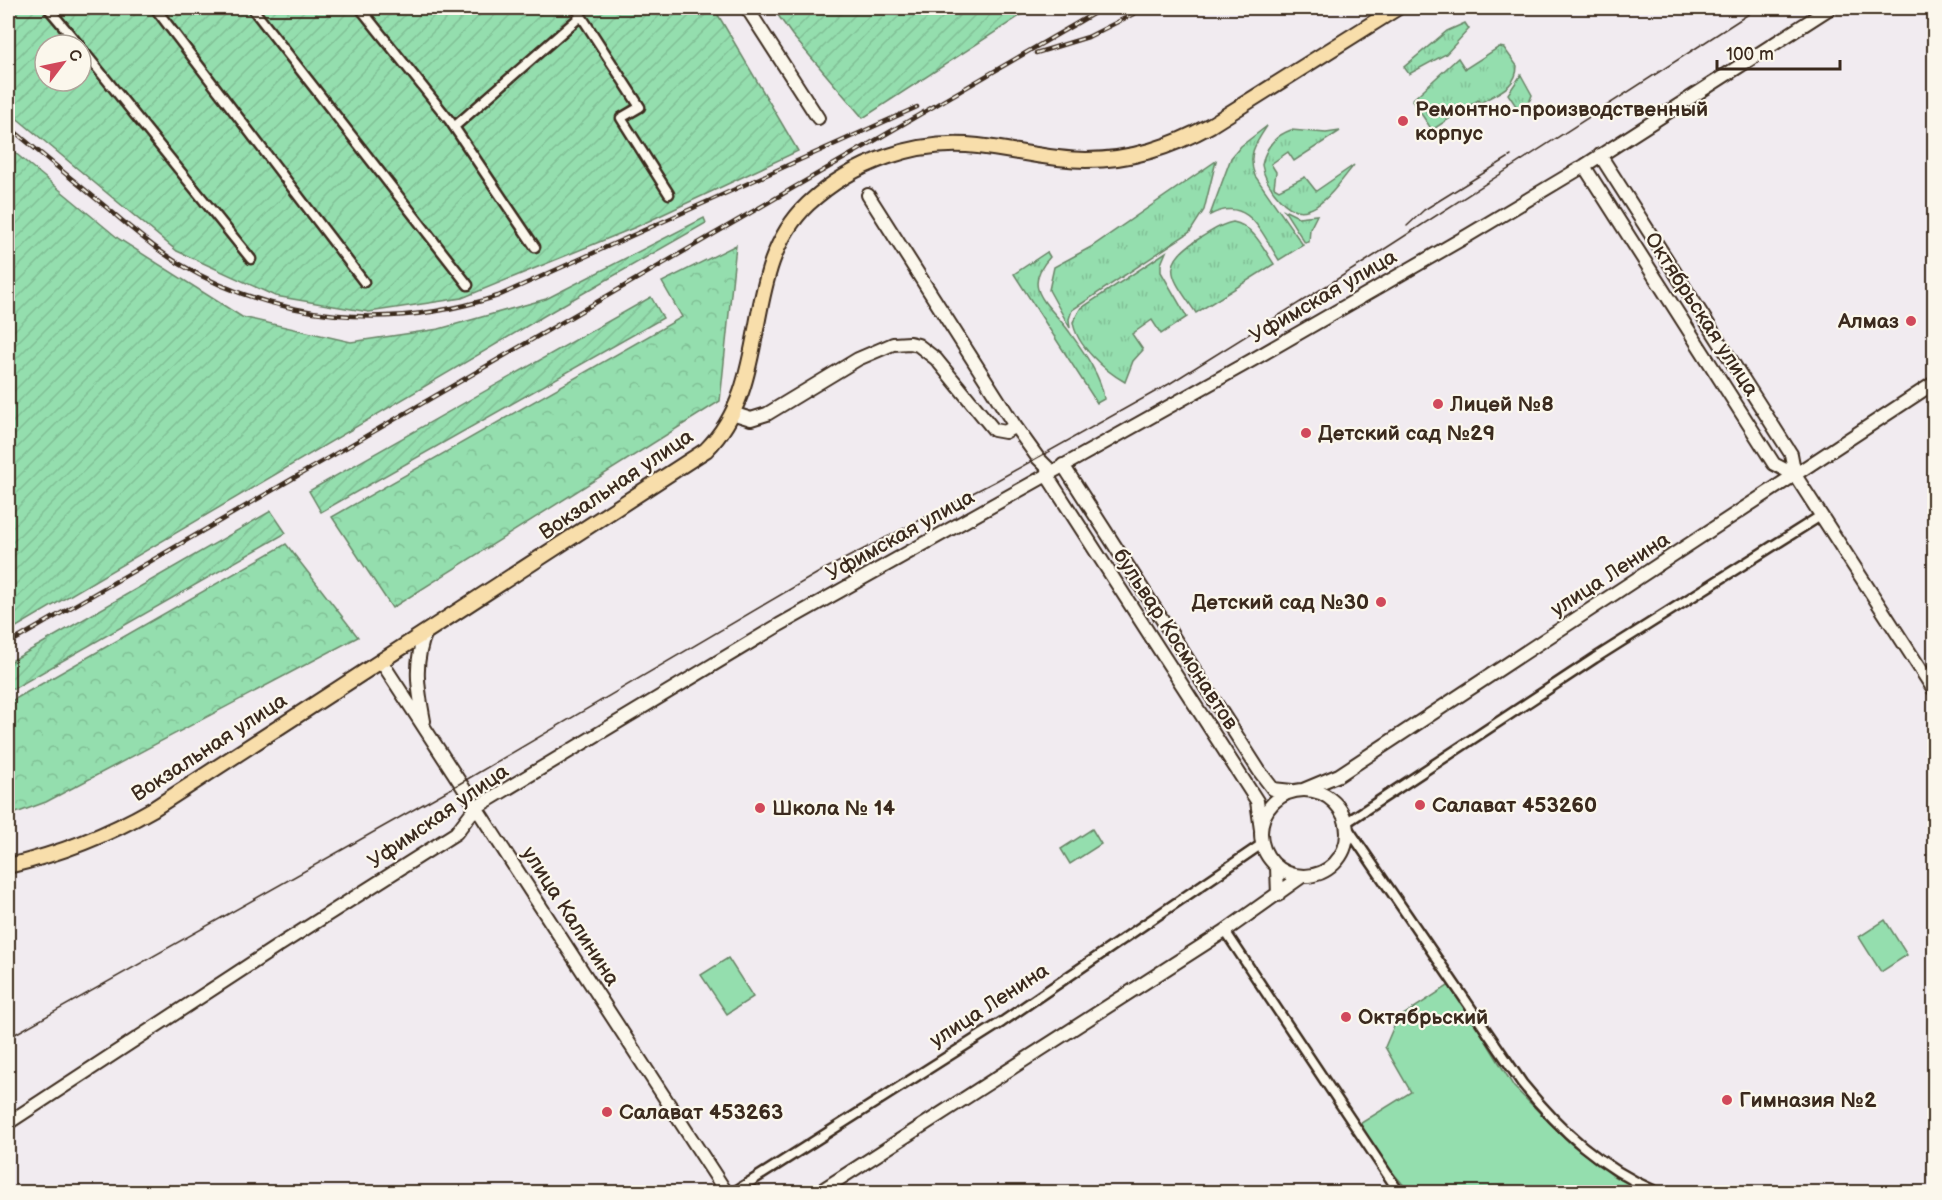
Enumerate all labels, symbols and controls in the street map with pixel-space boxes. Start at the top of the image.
north arrow [33,33,93,93]
scale bar [1717,33,1840,71]
text: 100 m [1726,44,1774,65]
text: С [63,46,85,66]
place label: Ремонтно-производственный корпус [1415,97,1708,146]
marker: Ремонтно-производственный корпус [1396,114,1410,128]
street label: Октябрьская улица [1639,228,1764,401]
street label: Уфимская улица [1245,244,1402,349]
place label: Алмаз [1837,309,1899,334]
marker: Алмаз [1904,314,1918,328]
place label: Лицей №8 [1449,392,1554,417]
marker: Лицей №8 [1431,397,1445,411]
place label: Детский сад №29 [1318,421,1495,446]
street label: Вокзальная улица [535,423,698,545]
marker: Детский сад №29 [1299,426,1313,440]
street label: Уфимская улица [822,484,979,587]
street label: улица Ленина [1546,526,1675,622]
street label: бульвар Космонавтов [1108,544,1243,734]
place label: Детский сад №30 [1192,590,1369,615]
marker: Детский сад №30 [1374,595,1388,609]
street label: Вокзальная улица [127,688,292,807]
street label: Уфимская улица [363,758,514,874]
place label: Салават 453260 [1432,793,1597,818]
place label: Школа № 14 [772,796,896,821]
marker: Салават 453260 [1413,798,1427,812]
marker: Школа № 14 [753,801,767,815]
street label: улица Калинина [516,842,625,991]
street label: улица Ленина [925,957,1054,1053]
place label: Октябрьский [1358,1005,1488,1030]
marker: Октябрьский [1339,1010,1353,1024]
place label: Гимназия №2 [1739,1088,1877,1113]
marker: Гимназия №2 [1720,1093,1734,1107]
place label: Салават 453263 [619,1100,783,1125]
marker: Салават 453263 [600,1105,614,1119]

